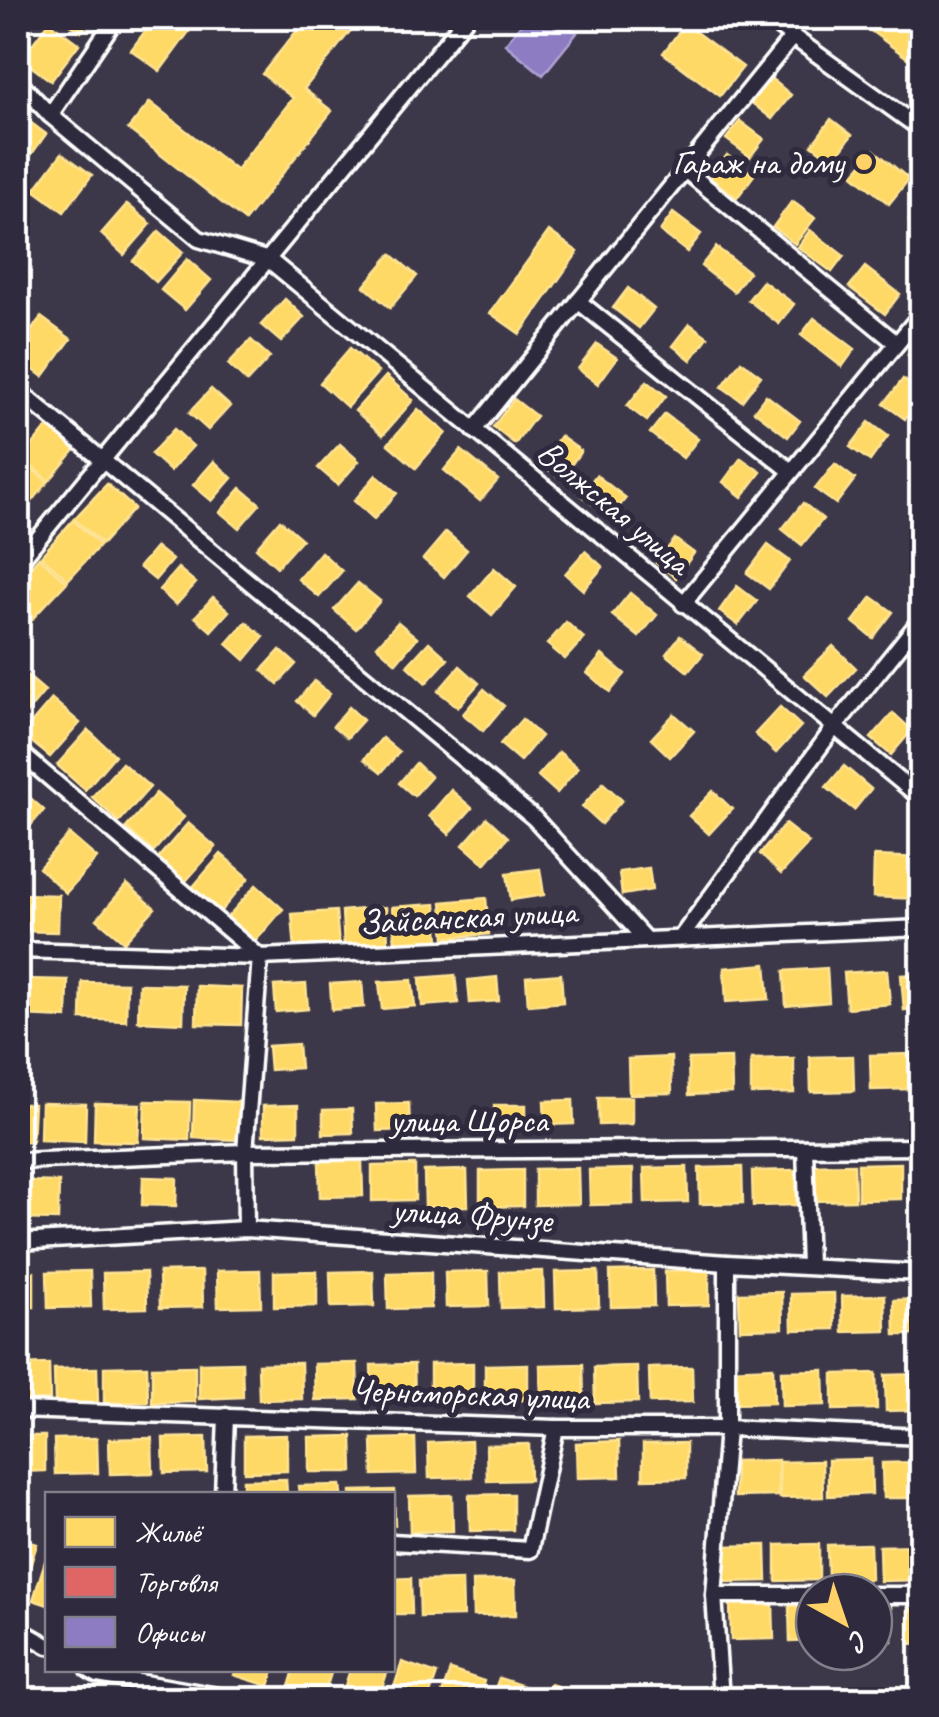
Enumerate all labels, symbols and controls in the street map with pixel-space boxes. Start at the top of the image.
place label: Гараж на дому [672,140,846,185]
marker: Гараж на дому [853,151,875,173]
street label: Волжская улица [528,430,702,586]
street label: Зайсанская улица [358,889,580,945]
street label: улица Щорса [388,1098,550,1143]
street label: улица Фрунзе [388,1187,556,1243]
street label: Черноморская улица [351,1367,591,1421]
legend [45,1492,395,1672]
text: Жильё [135,1513,204,1551]
text: Торговля [135,1563,219,1601]
north arrow [794,1572,894,1672]
text: Офисы [135,1613,206,1651]
text: С [841,1623,876,1661]

